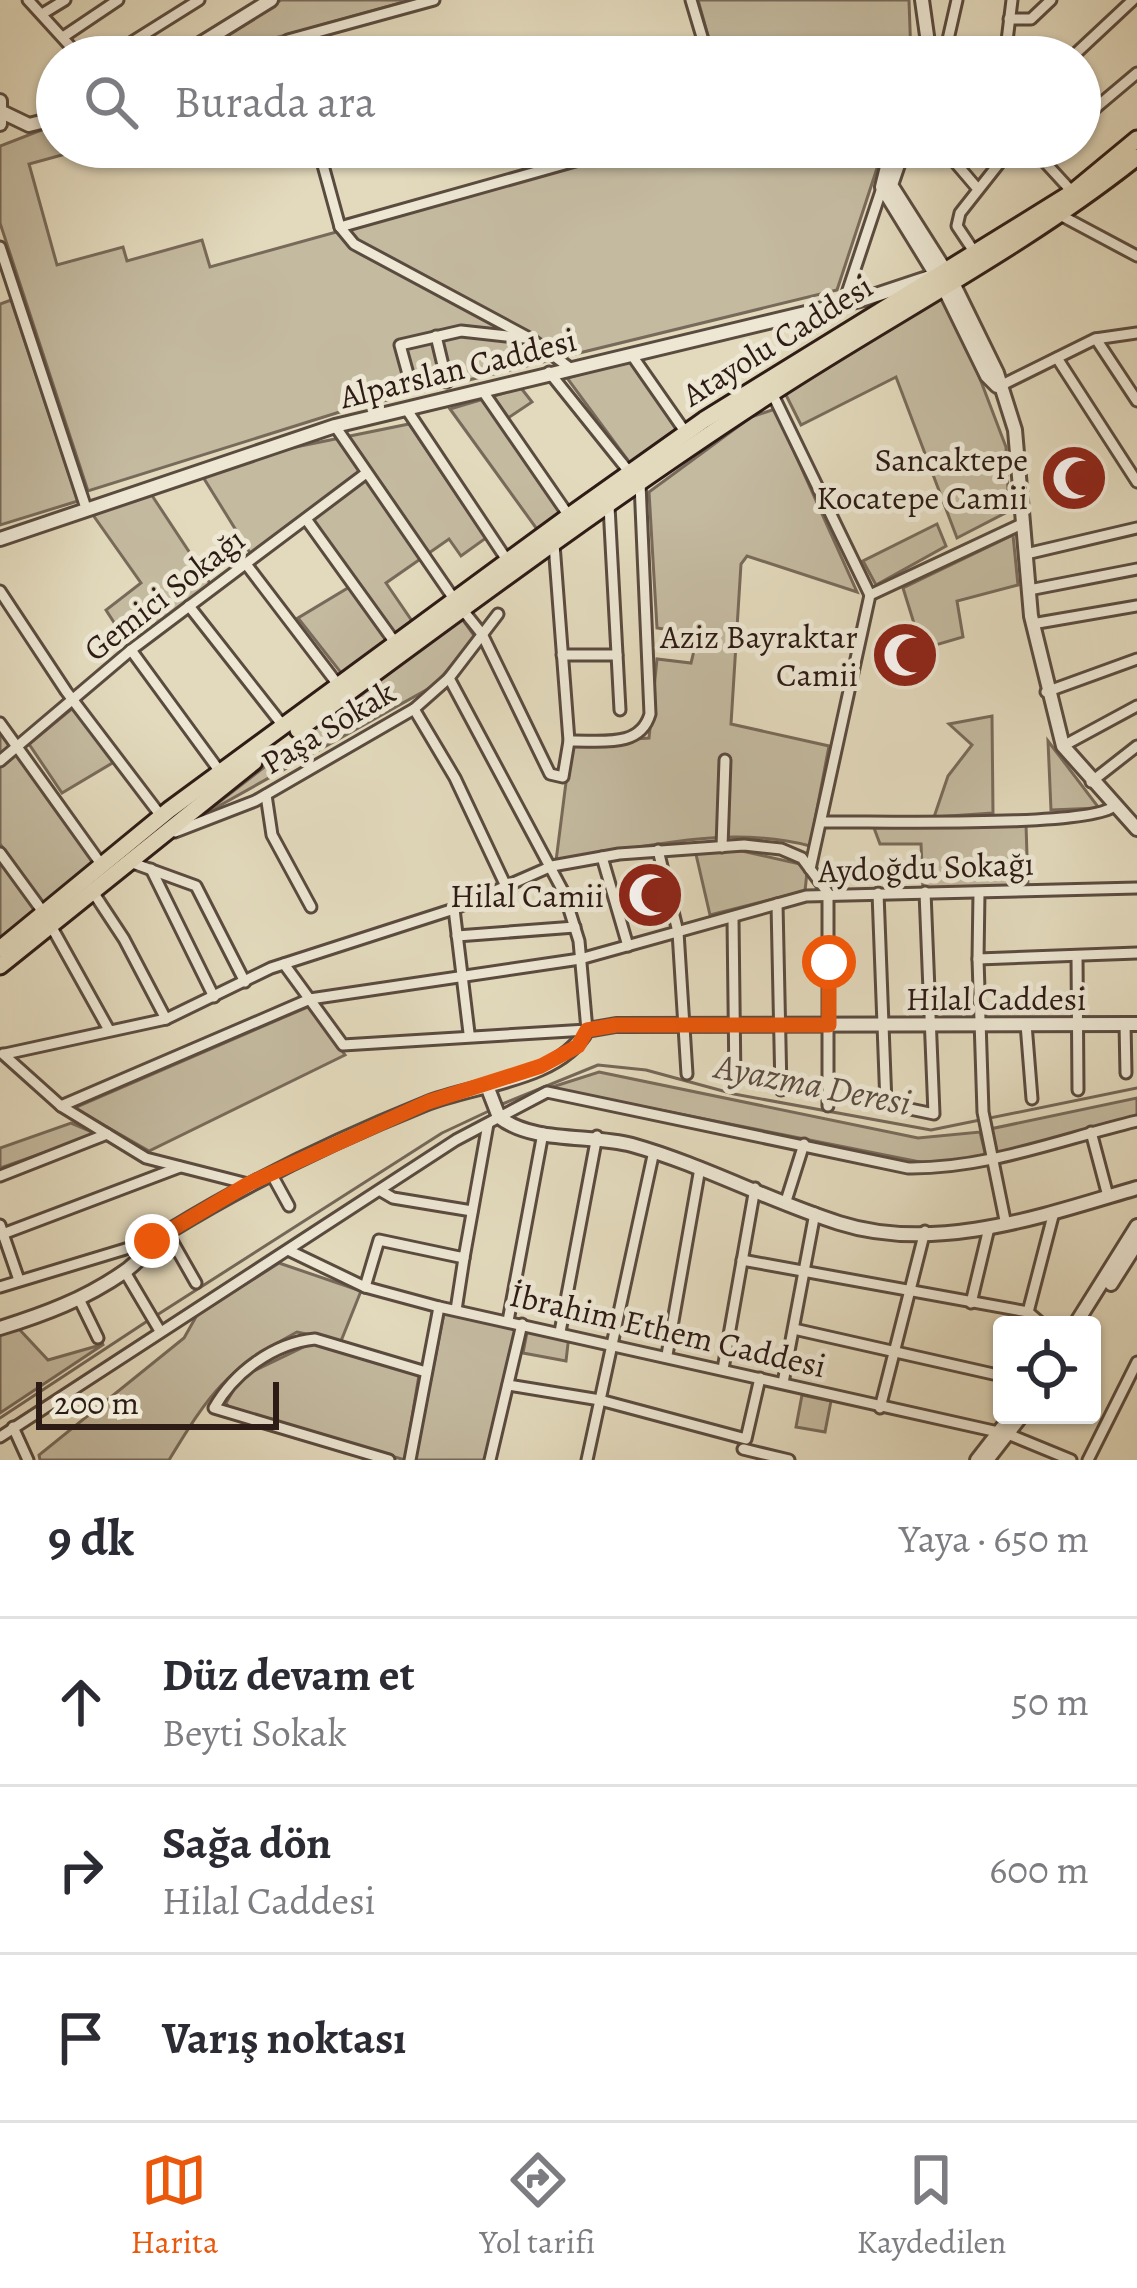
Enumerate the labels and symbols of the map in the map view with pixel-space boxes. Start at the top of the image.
street label: Atayolu Caddesi [672,263,881,417]
street label: Alparslan Caddesi [334,317,581,419]
place label: Sancaktepe Kocatepe Camii [816,437,1028,520]
mosque icon: Sancaktepe Kocatepe Camii [1039,443,1109,513]
street label: Gemici Sokağı [74,517,254,671]
place label: Aziz Bayraktar Camii [659,614,858,697]
mosque icon: Aziz Bayraktar Camii [870,620,940,690]
street label: Paşa Sokak [253,669,403,785]
street label: Aydoğdu Sokağı [816,841,1035,893]
mosque icon: Hilal Camii [615,860,685,930]
place label: Hilal Camii [450,873,604,918]
route start [802,935,856,989]
street label: Hilal Caddesi [906,976,1086,1021]
water label: Ayazma Deresi [709,1041,915,1127]
route end [125,1214,179,1268]
street label: İbrahim Ethem Caddesi [506,1272,830,1388]
scale bar [36,1376,279,1429]

